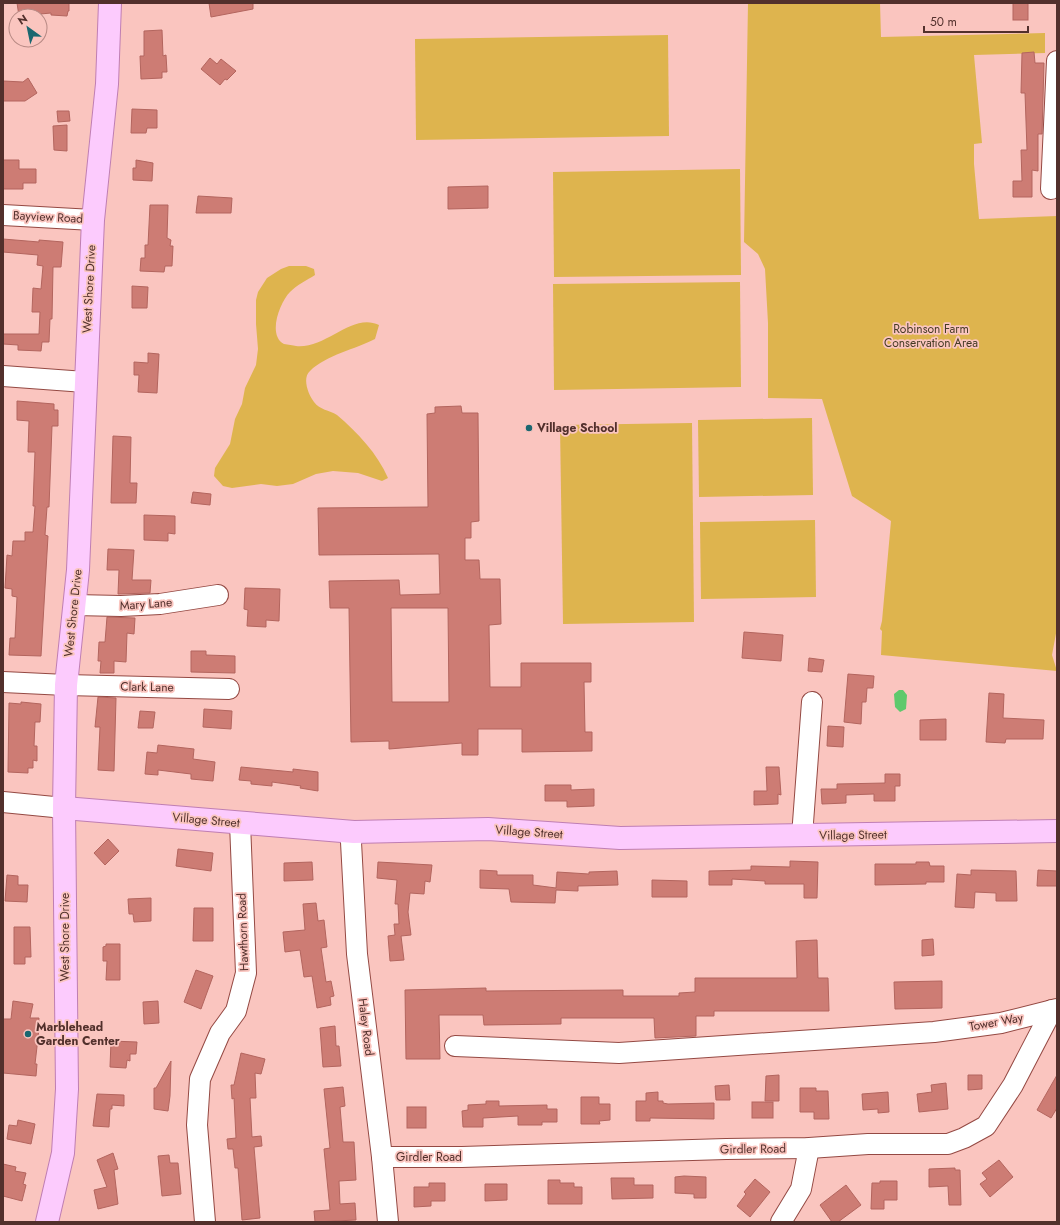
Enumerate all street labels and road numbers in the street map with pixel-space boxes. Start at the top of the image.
street label: Bayview Road [13,206,83,228]
street label: West Shore Drive [78,244,100,334]
street label: West Shore Drive [59,568,87,658]
street label: Mary Lane [119,593,173,615]
street label: Clark Lane [120,678,174,696]
street label: Village Street [172,808,241,832]
street label: Village Street [495,821,563,843]
street label: Village Street [819,825,887,845]
street label: West Shore Drive [56,893,74,981]
street label: Hawthorn Road [233,893,253,971]
street label: Haley Road [354,997,378,1057]
street label: Tower Way [968,1008,1025,1036]
street label: Girdler Road [720,1139,786,1159]
street label: Girdler Road [396,1148,462,1166]

